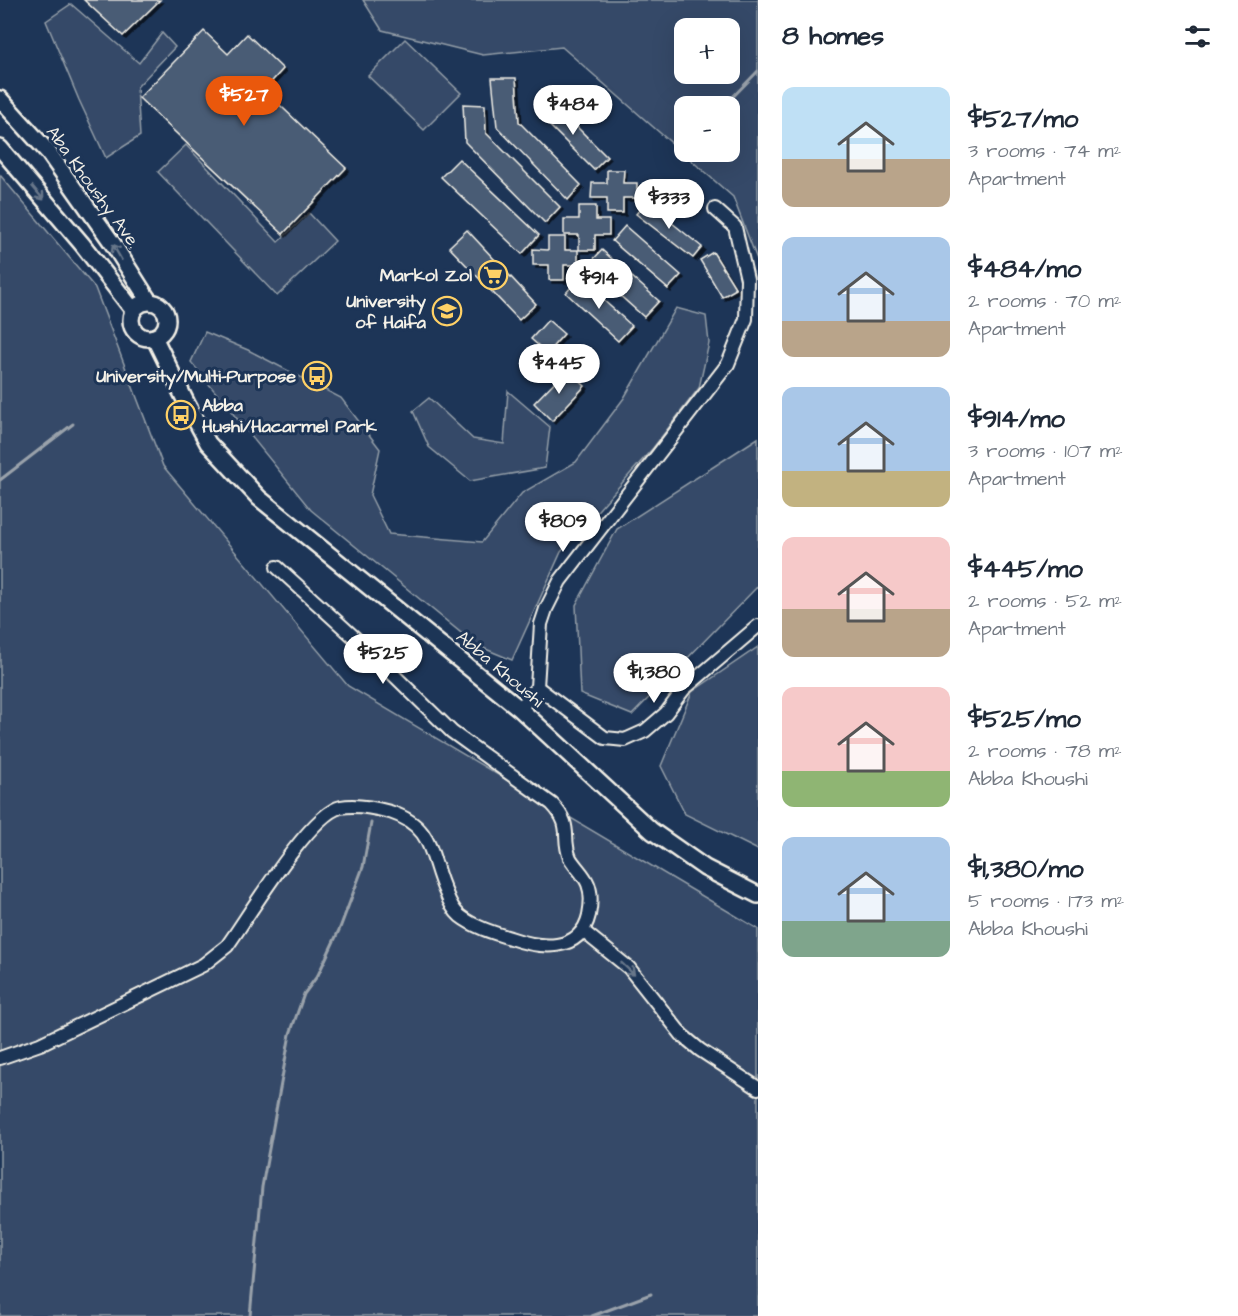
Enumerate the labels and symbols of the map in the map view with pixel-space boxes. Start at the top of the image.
pin: $527 [208,76,280,127]
pin: $484 [537,85,609,136]
street label: Aba Khoushy Ave. [39,121,146,254]
pin: $333 [633,179,705,230]
one-way arrow [31,185,45,200]
one-way arrow [111,244,123,261]
supermarket icon: Markol Zol [477,259,509,291]
pin: $914 [563,259,635,310]
place label: Markol Zol [380,263,472,288]
place label: University of Haifa [346,289,427,335]
school or university icon: University of Haifa [431,295,463,327]
pin: $445 [523,344,595,395]
bus stop icon: University/Multi-Purpose [301,360,333,392]
place label: University/Multi-Purpose [96,364,296,390]
place label: Abba Hushi/Hacarmel Park [202,393,378,439]
bus stop icon: Abba Hushi/Hacarmel Park [165,399,197,431]
pin: $809 [527,502,599,553]
street label: Abba Khoushi [451,625,550,713]
pin: $525 [347,634,419,685]
pin: $1,380 [605,653,703,704]
one-way arrow [620,961,635,975]

